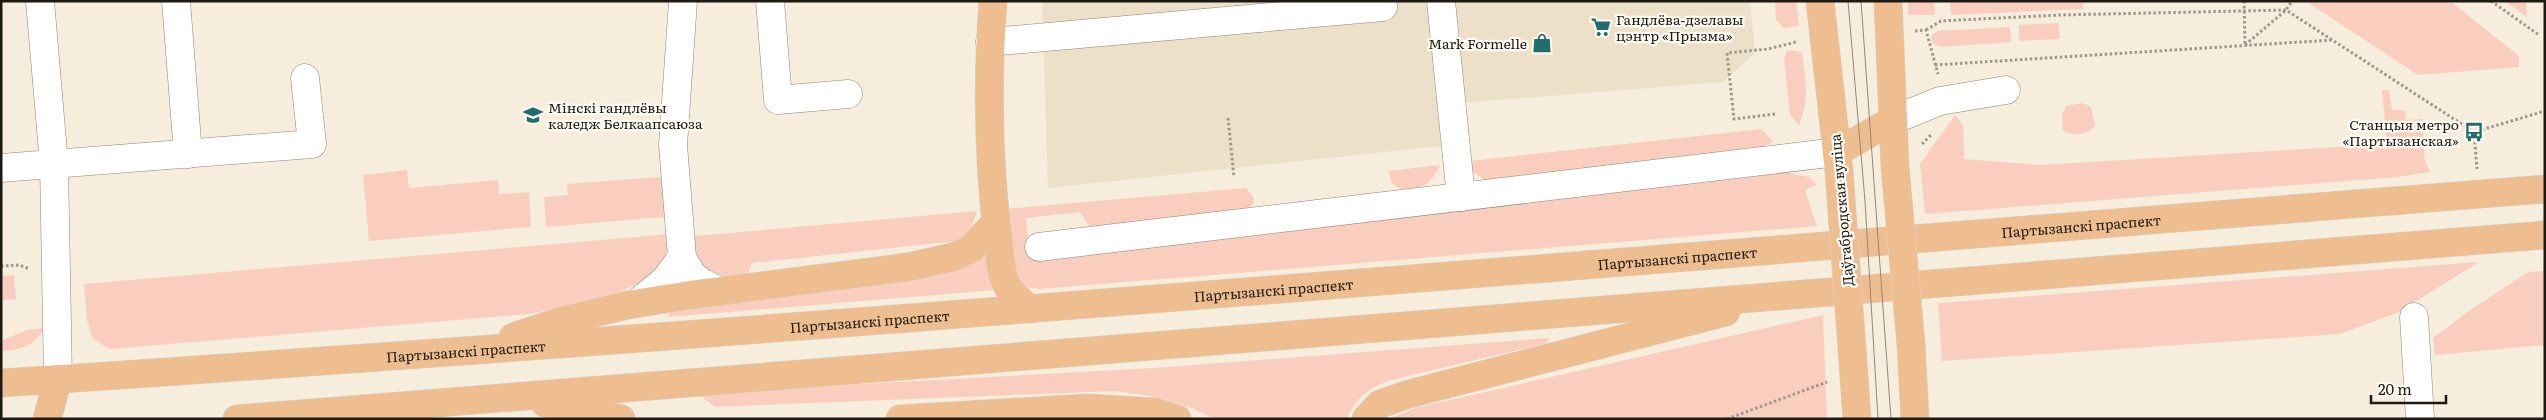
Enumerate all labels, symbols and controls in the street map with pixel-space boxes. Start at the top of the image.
place label: Гандлёва-дзелавы цэнтр «Прызма» [1616,9,1744,45]
supermarket icon: Гандлёва-дзелавы цэнтр «Прызма» [1590,16,1612,38]
shop icon: Mark Formelle [1531,32,1553,54]
place label: Mark Formelle [1428,33,1527,53]
place label: Мінскі гандлёвы каледж Белкаапсаюза [548,97,703,133]
school or university icon: Мінскі гандлёвы каледж Белкаапсаюза [522,104,544,126]
place label: Станцыя метро «Партызанская» [2342,114,2459,150]
bus stop icon: Станцыя метро «Партызанская» [2463,121,2485,143]
street label: Даўгабродская вуліца [1824,133,1858,287]
street label: Партызанскі праспект [2000,209,2162,242]
street label: Партызанскі праспект [1597,241,1758,274]
street label: Партызанскі праспект [1193,273,1354,306]
street label: Партызанскі праспект [789,305,950,337]
street label: Партызанскі праспект [385,335,547,367]
scale bar [2371,372,2446,404]
text: 20 m [2378,377,2412,400]

